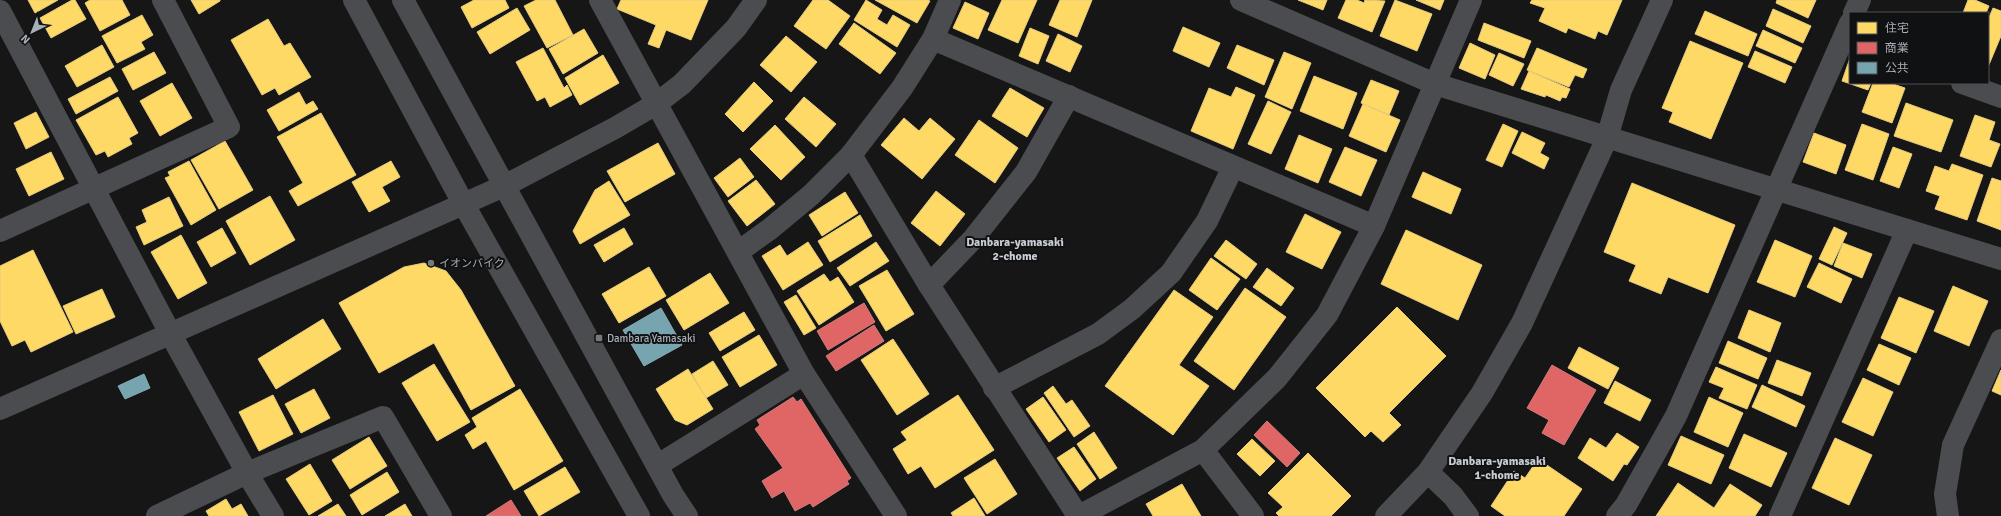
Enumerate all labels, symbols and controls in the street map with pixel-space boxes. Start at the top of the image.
north arrow [12,12,52,52]
legend [1849,12,1989,84]
text: 住宅 [1885,21,1909,36]
text: N [18,32,33,46]
text: 商業 [1885,41,1909,56]
text: 公共 [1885,61,1909,76]
district label: Danbara-yamasaki 2-chome [966,235,1064,264]
place label: イオンバイク [439,257,505,270]
marker: イオンバイク [426,258,436,268]
place label: Dambara Yamasaki [607,332,696,345]
marker: Dambara Yamasaki [594,333,604,343]
district label: Danbara-yamasaki 1-chome [1448,454,1546,483]

